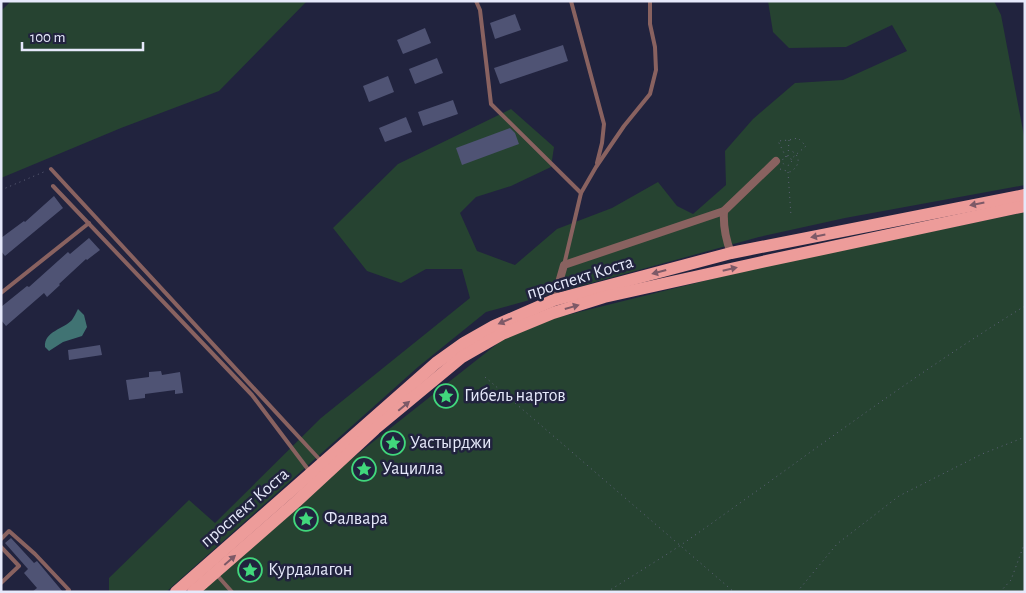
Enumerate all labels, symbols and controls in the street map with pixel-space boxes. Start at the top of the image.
scale bar [22,20,144,52]
text: 100 m [30,30,65,45]
one-way arrow [969,201,985,209]
one-way arrow [810,232,825,240]
street label: проспект Коста [525,253,635,303]
one-way arrow [723,265,738,273]
one-way arrow [652,269,667,277]
one-way arrow [565,302,580,310]
one-way arrow [498,318,512,326]
place icon: Гибель нартов [433,383,459,409]
place label: Гибель нартов [464,386,566,405]
one-way arrow [397,400,410,411]
place icon: Уастырджи [380,430,406,456]
place label: Уастырджи [410,434,491,452]
place icon: Уацилла [351,456,377,482]
place label: Уацилла [382,460,443,478]
street label: проспект Коста [197,465,293,551]
place icon: Фалвара [293,506,319,532]
place label: Фалвара [324,510,388,528]
one-way arrow [223,554,236,565]
place icon: Курдалагон [237,557,263,583]
place label: Курдалагон [268,561,352,579]

